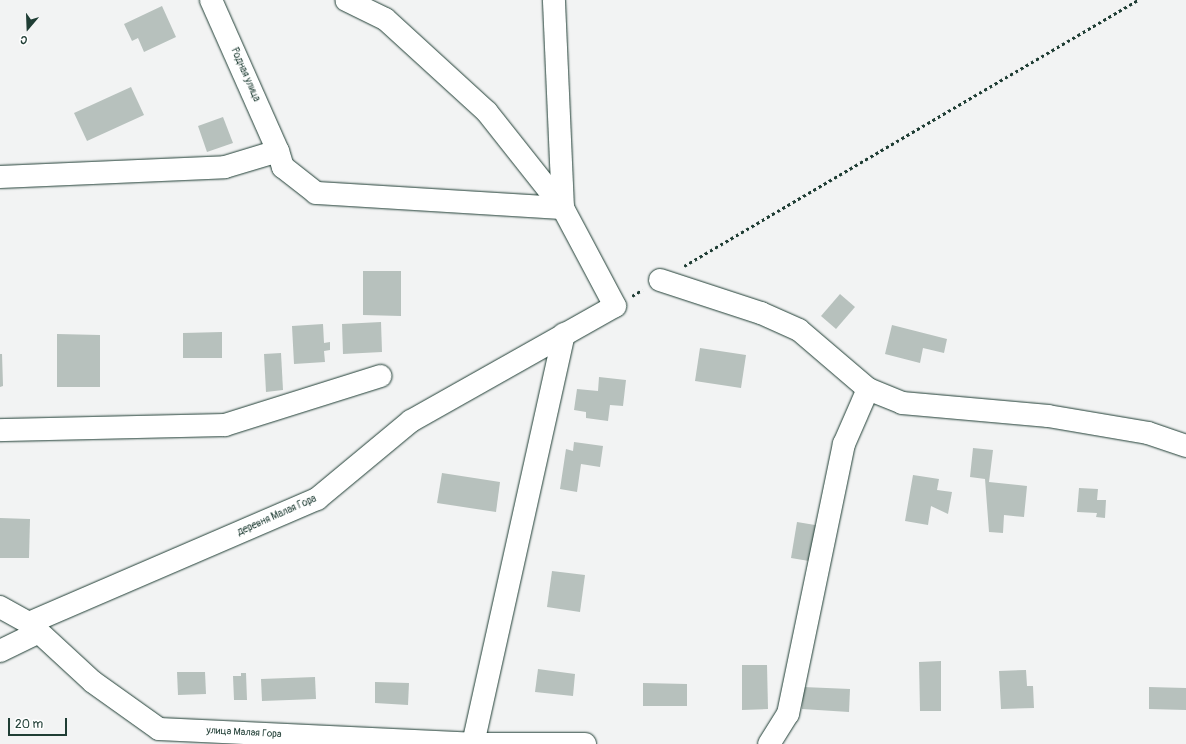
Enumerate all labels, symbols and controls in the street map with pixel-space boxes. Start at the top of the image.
north arrow [8,8,48,48]
text: С [19,33,29,47]
street label: Родная улица [228,46,262,104]
street label: деревня Малая Гора [235,493,319,539]
scale bar [10,710,69,736]
text: 20 m [15,717,43,732]
street label: улица Малая Гора [206,725,282,741]

